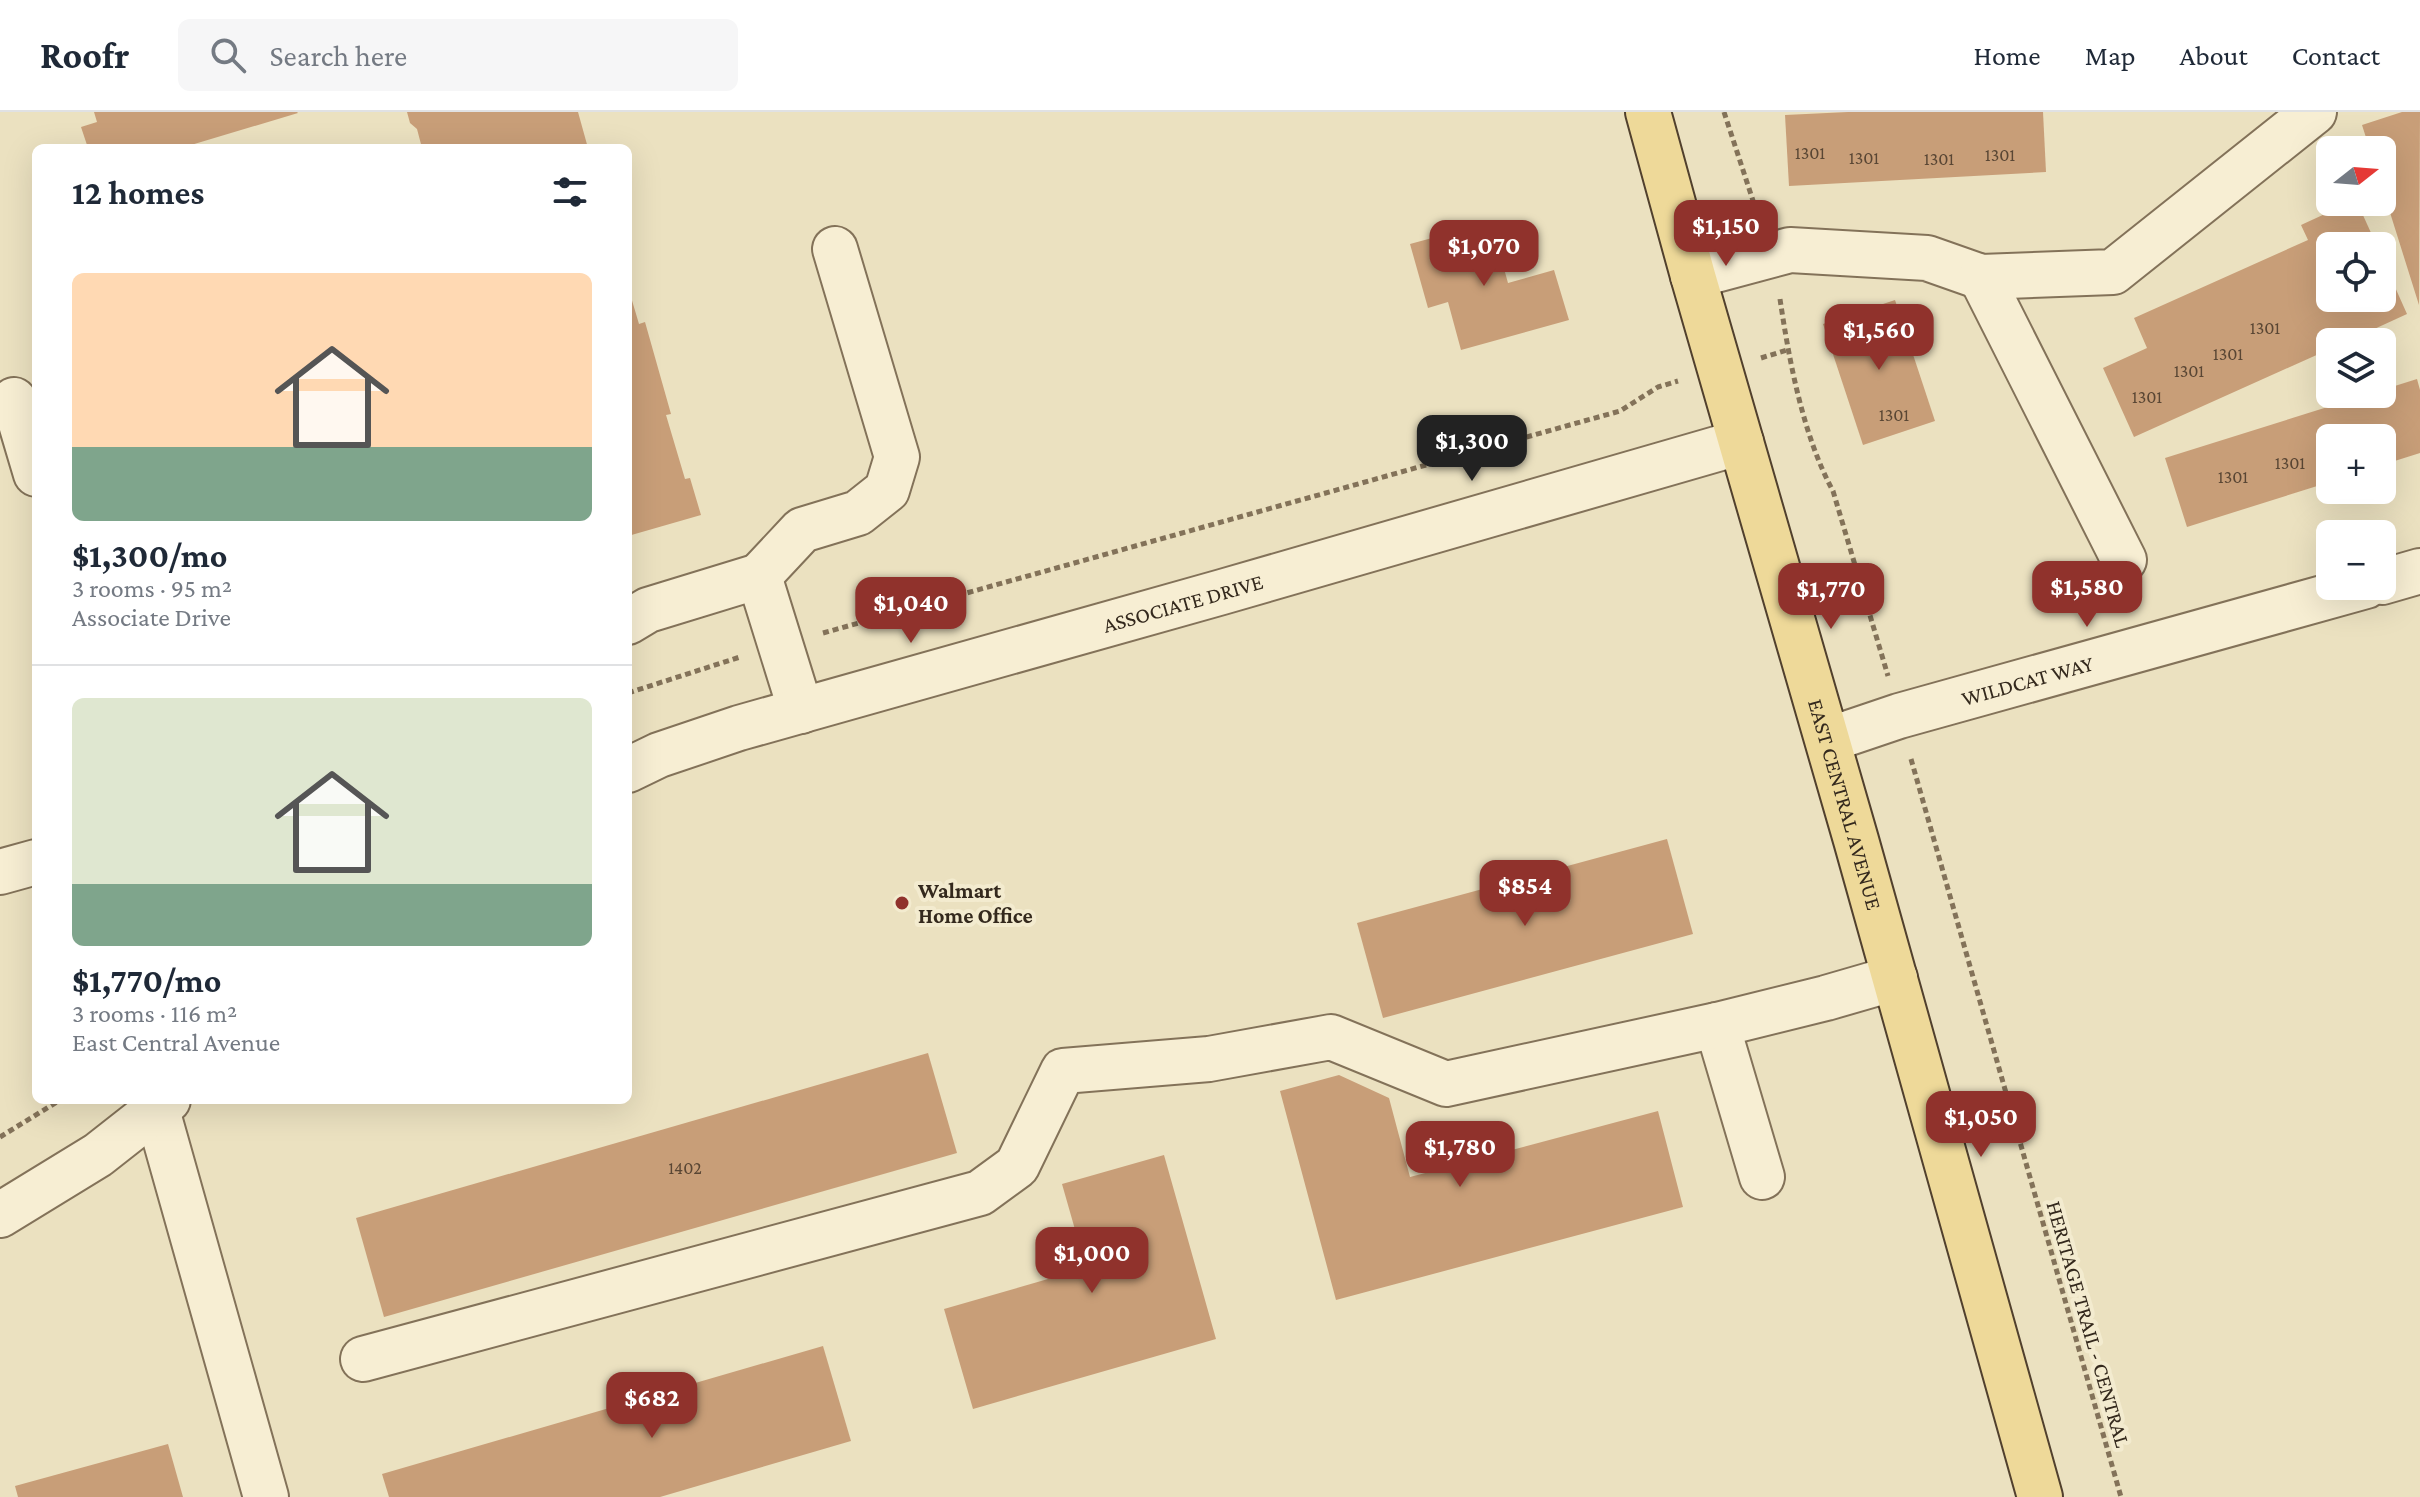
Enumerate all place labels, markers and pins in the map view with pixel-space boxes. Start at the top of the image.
pin: $1,150 [1661,200,1791,268]
pin: $1,070 [1419,220,1549,288]
pin: $1,560 [1814,304,1944,372]
pin: $1,300 [1407,415,1537,483]
pin: $1,580 [2022,561,2152,629]
pin: $1,770 [1766,563,1896,631]
pin: $1,040 [846,577,976,645]
pin: $854 [1478,860,1572,928]
place label: Walmart Home Office [917,878,1033,928]
marker: Walmart Home Office [893,894,911,912]
pin: $1,050 [1916,1091,2046,1159]
pin: $1,780 [1395,1121,1525,1189]
pin: $1,000 [1027,1227,1157,1295]
pin: $682 [605,1372,699,1440]

